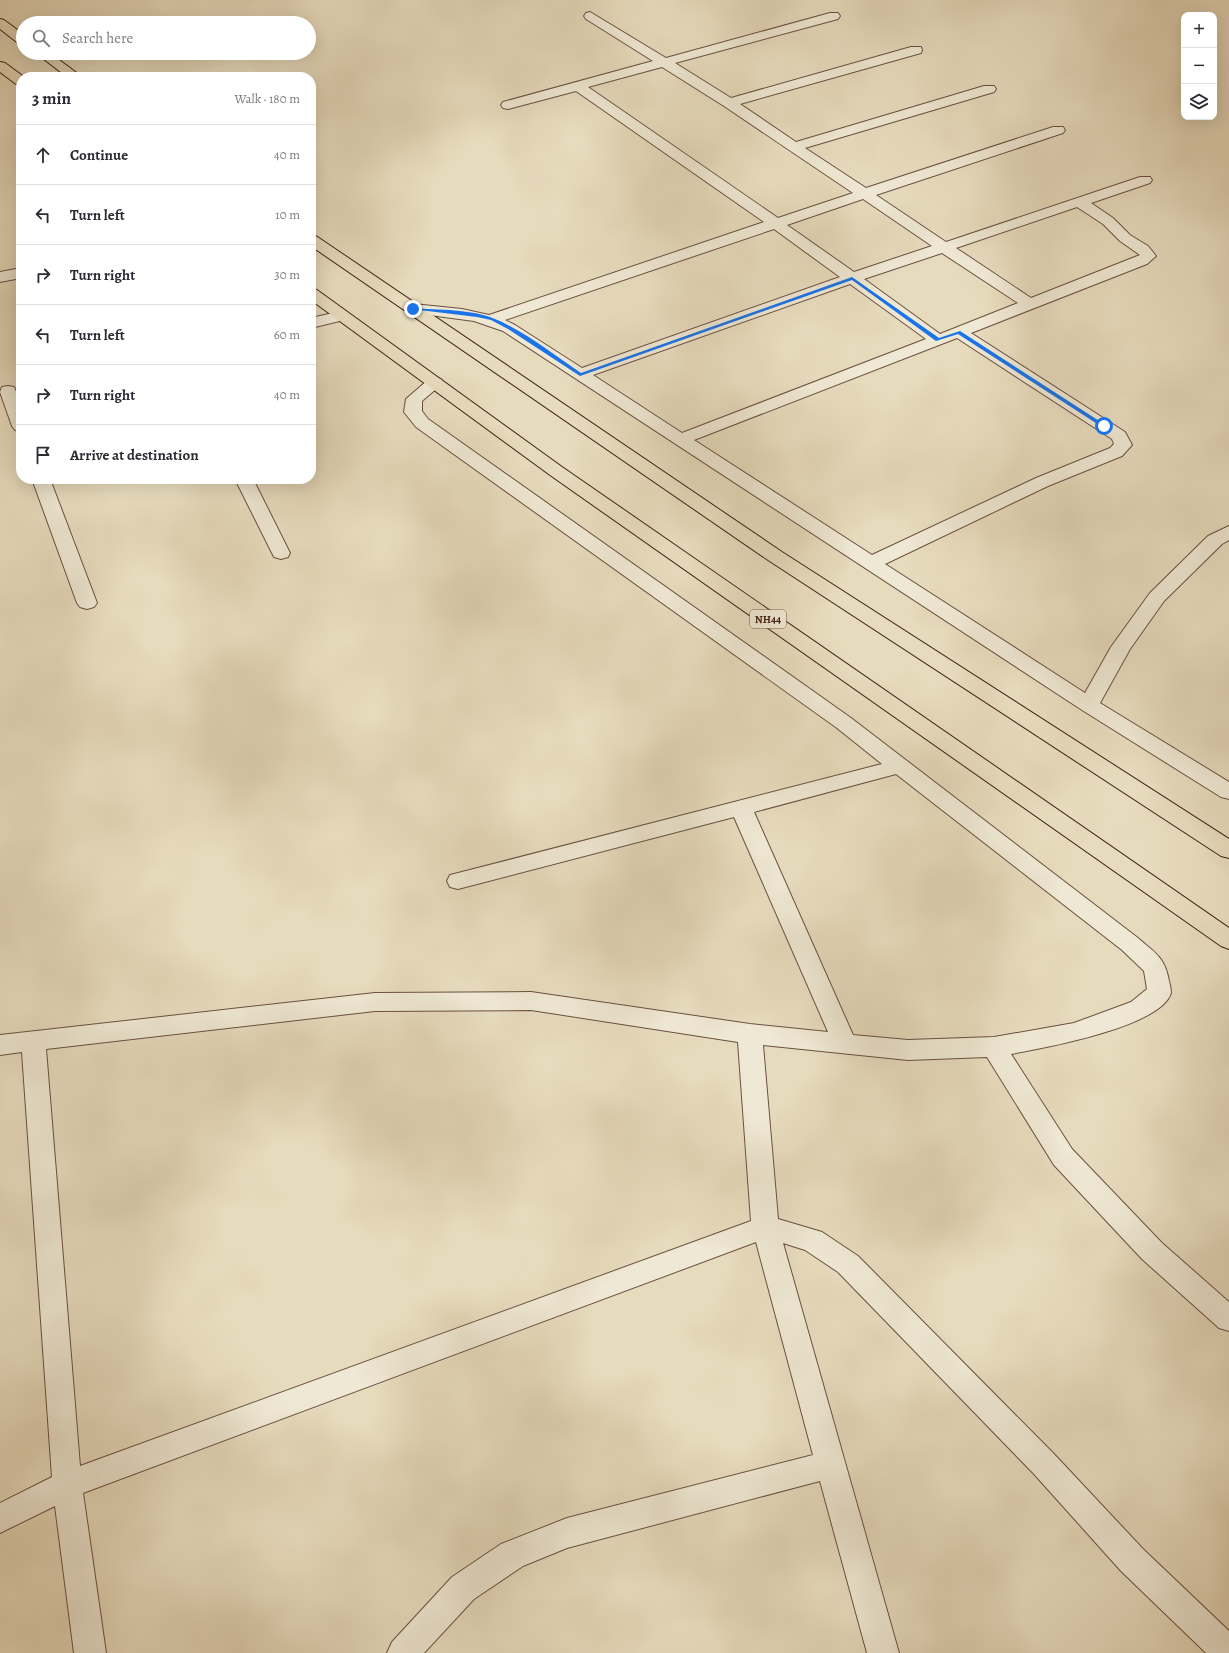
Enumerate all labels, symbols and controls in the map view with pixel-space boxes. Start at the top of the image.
map controls [1181,12,1217,120]
button: + [1181,12,1217,48]
search box [16,16,316,60]
icon: search [30,27,52,49]
text: Search here [62,28,133,48]
button: − [1181,48,1217,84]
button: layers [1181,84,1217,120]
text: 3 min [32,87,71,110]
text: Walk · 180 m [234,90,300,107]
icon: ahead [32,144,54,166]
text: Continue [70,145,128,165]
text: 40 m [274,146,300,163]
icon: left [32,204,54,226]
text: Turn left [70,205,125,225]
text: 10 m [275,206,300,223]
icon: right [32,264,54,286]
text: Turn right [70,265,135,285]
text: 30 m [274,266,300,283]
route end [404,300,422,318]
icon: left [32,324,54,346]
text: Turn left [70,325,125,345]
text: 60 m [274,326,300,343]
icon: right [32,384,54,406]
text: Turn right [70,385,135,405]
text: 40 m [274,386,300,403]
route start [1095,417,1113,435]
icon: arrive [32,444,54,466]
text: Arrive at destination [70,445,199,465]
road number: NH44 [750,610,786,628]

